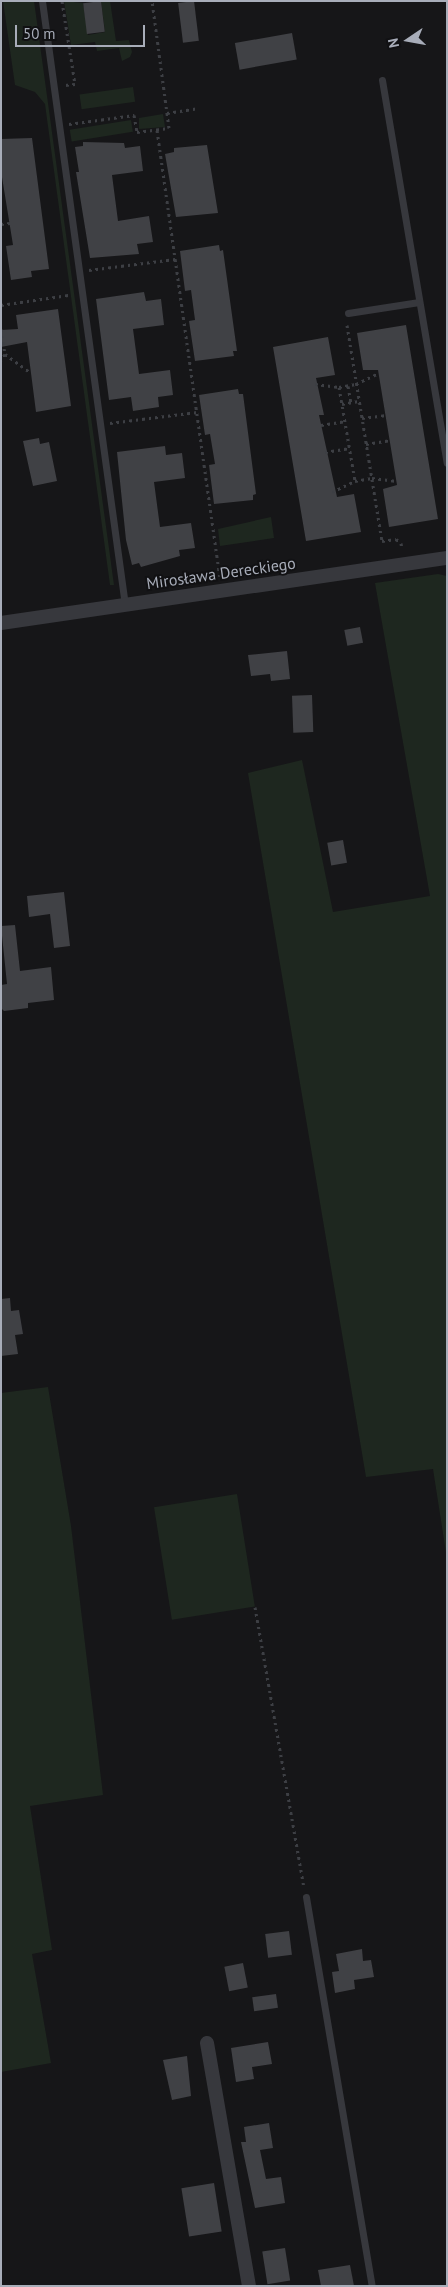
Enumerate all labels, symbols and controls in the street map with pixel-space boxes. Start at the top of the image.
scale bar [18,15,148,47]
north arrow [383,15,433,65]
text: 50 m [23,24,56,43]
text: N [384,37,403,49]
street label: Mirosława Dereckiego [145,553,297,593]

